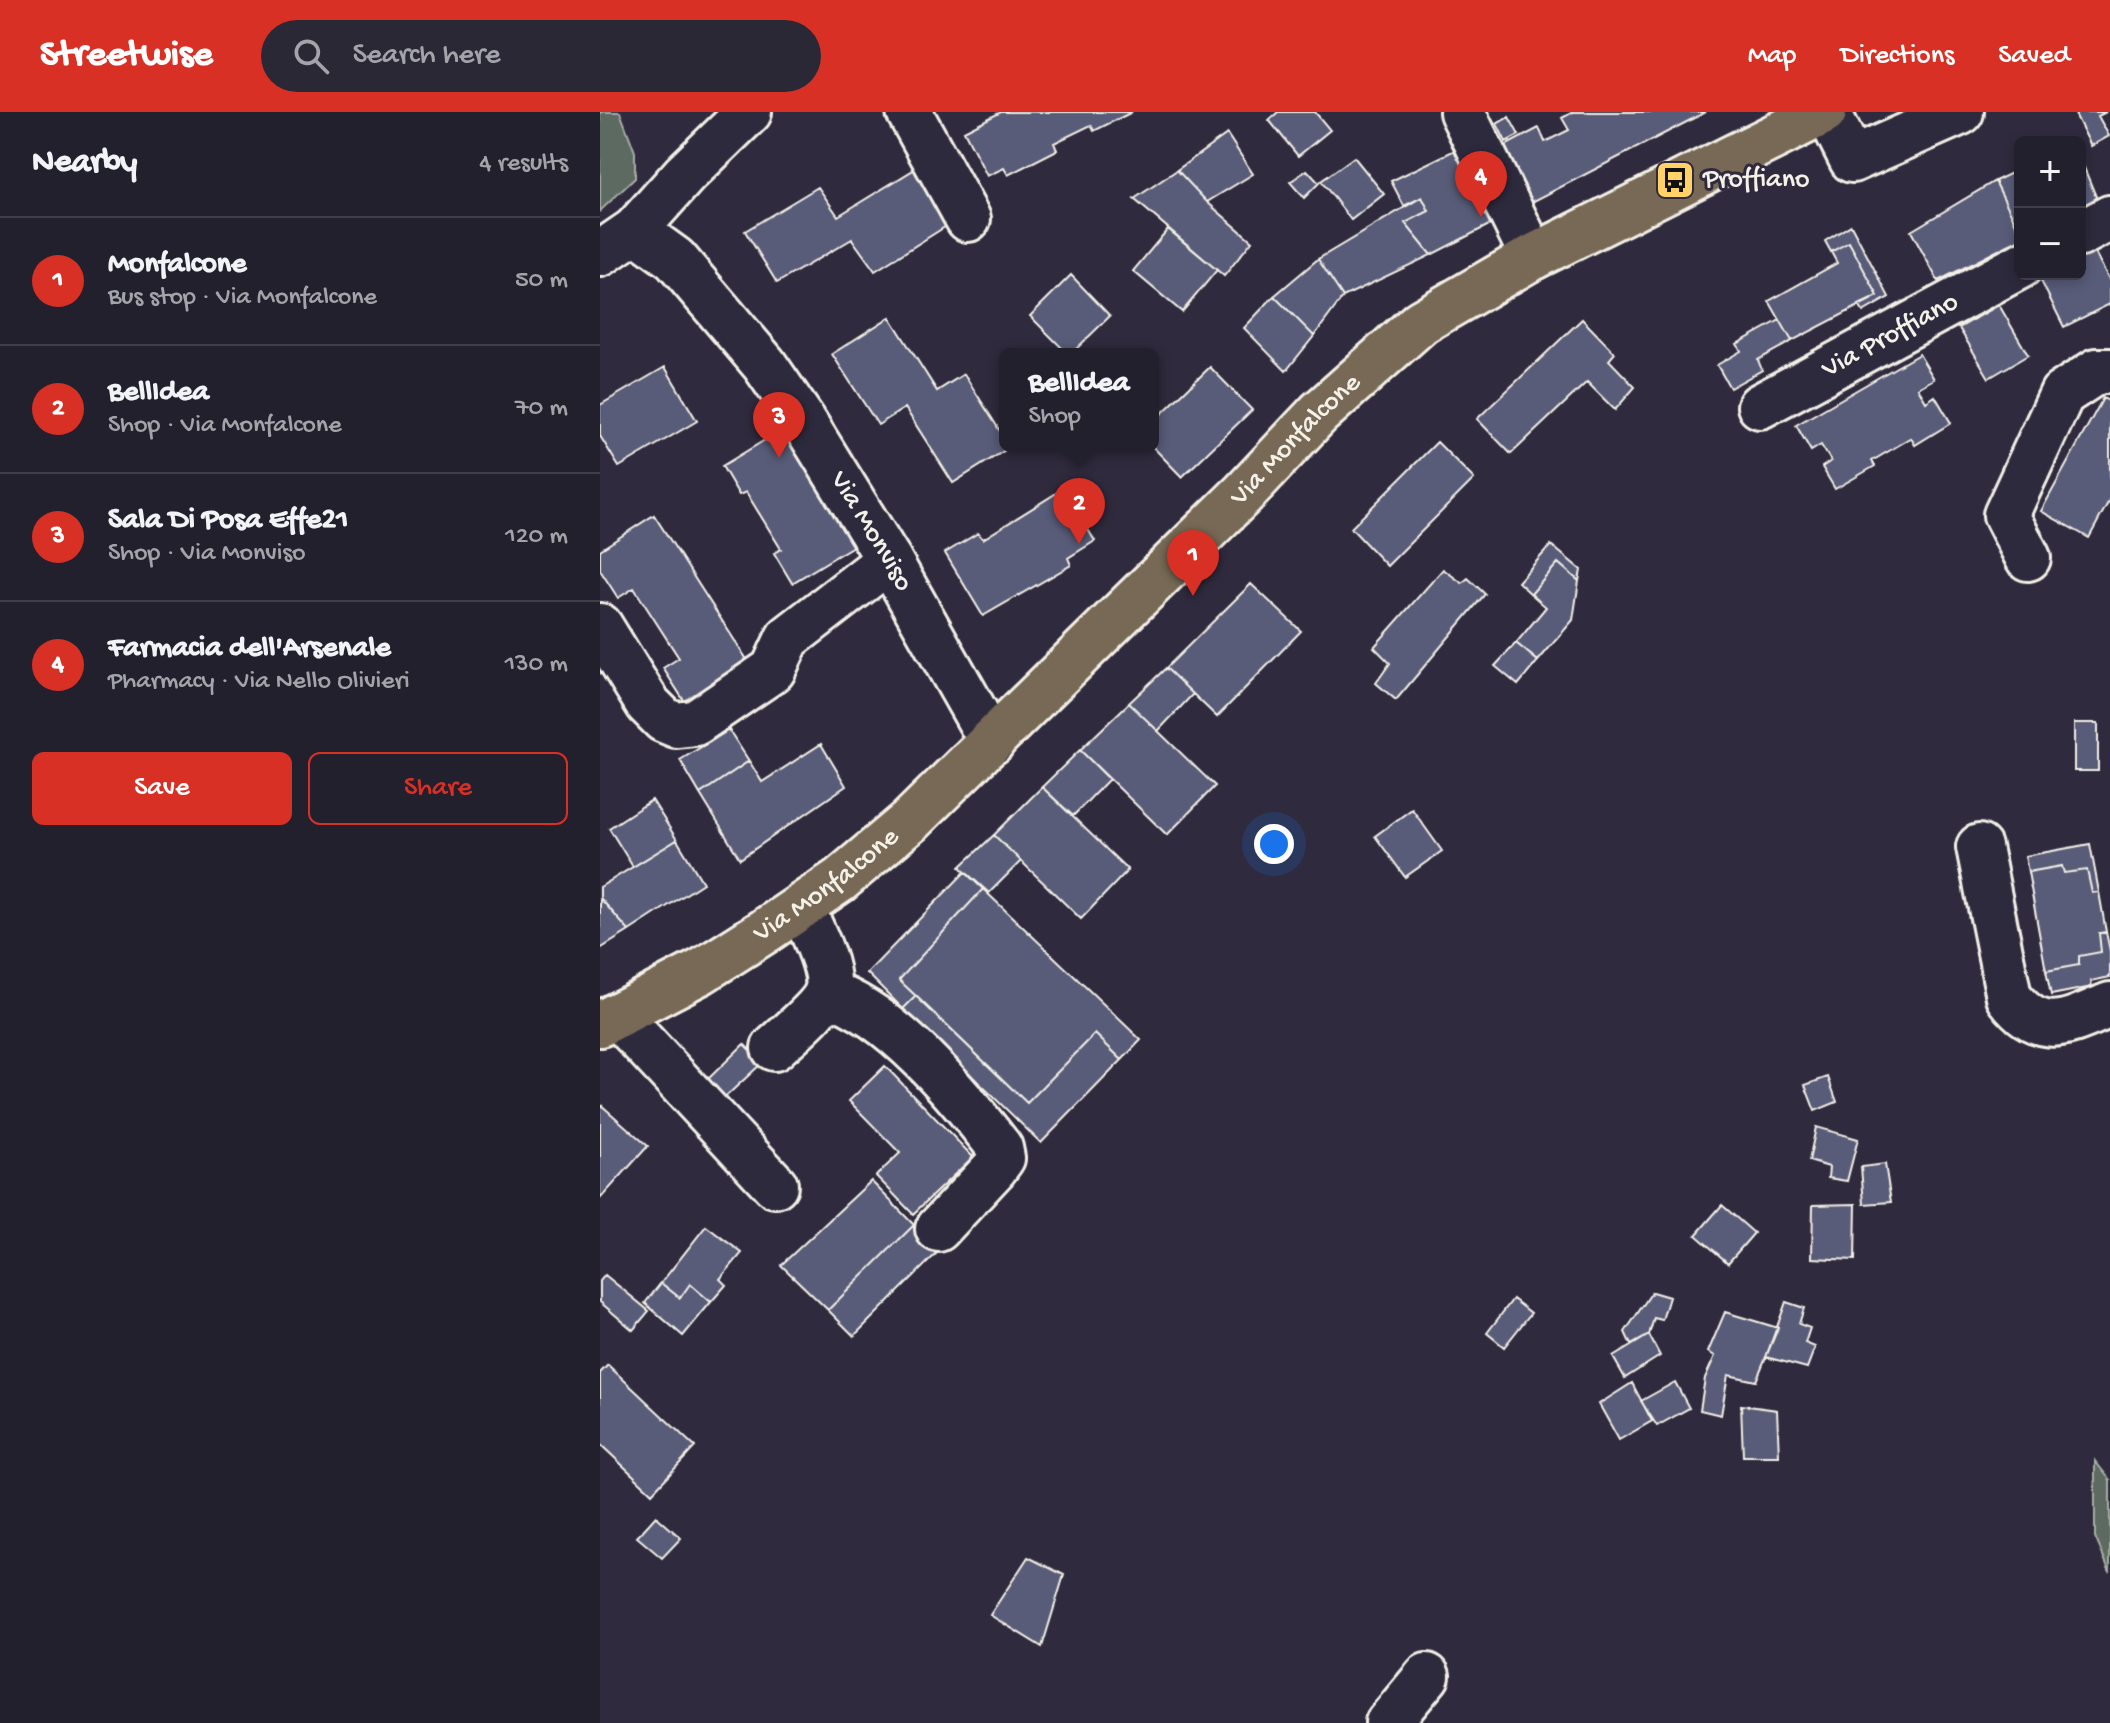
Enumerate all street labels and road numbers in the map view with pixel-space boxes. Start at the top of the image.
street label: Via Proffiano [1815,286,1964,386]
street label: Via Monfalcone [1223,366,1368,514]
street label: Via Monviso [822,465,920,597]
street label: Via Monfalcone [747,820,906,951]

